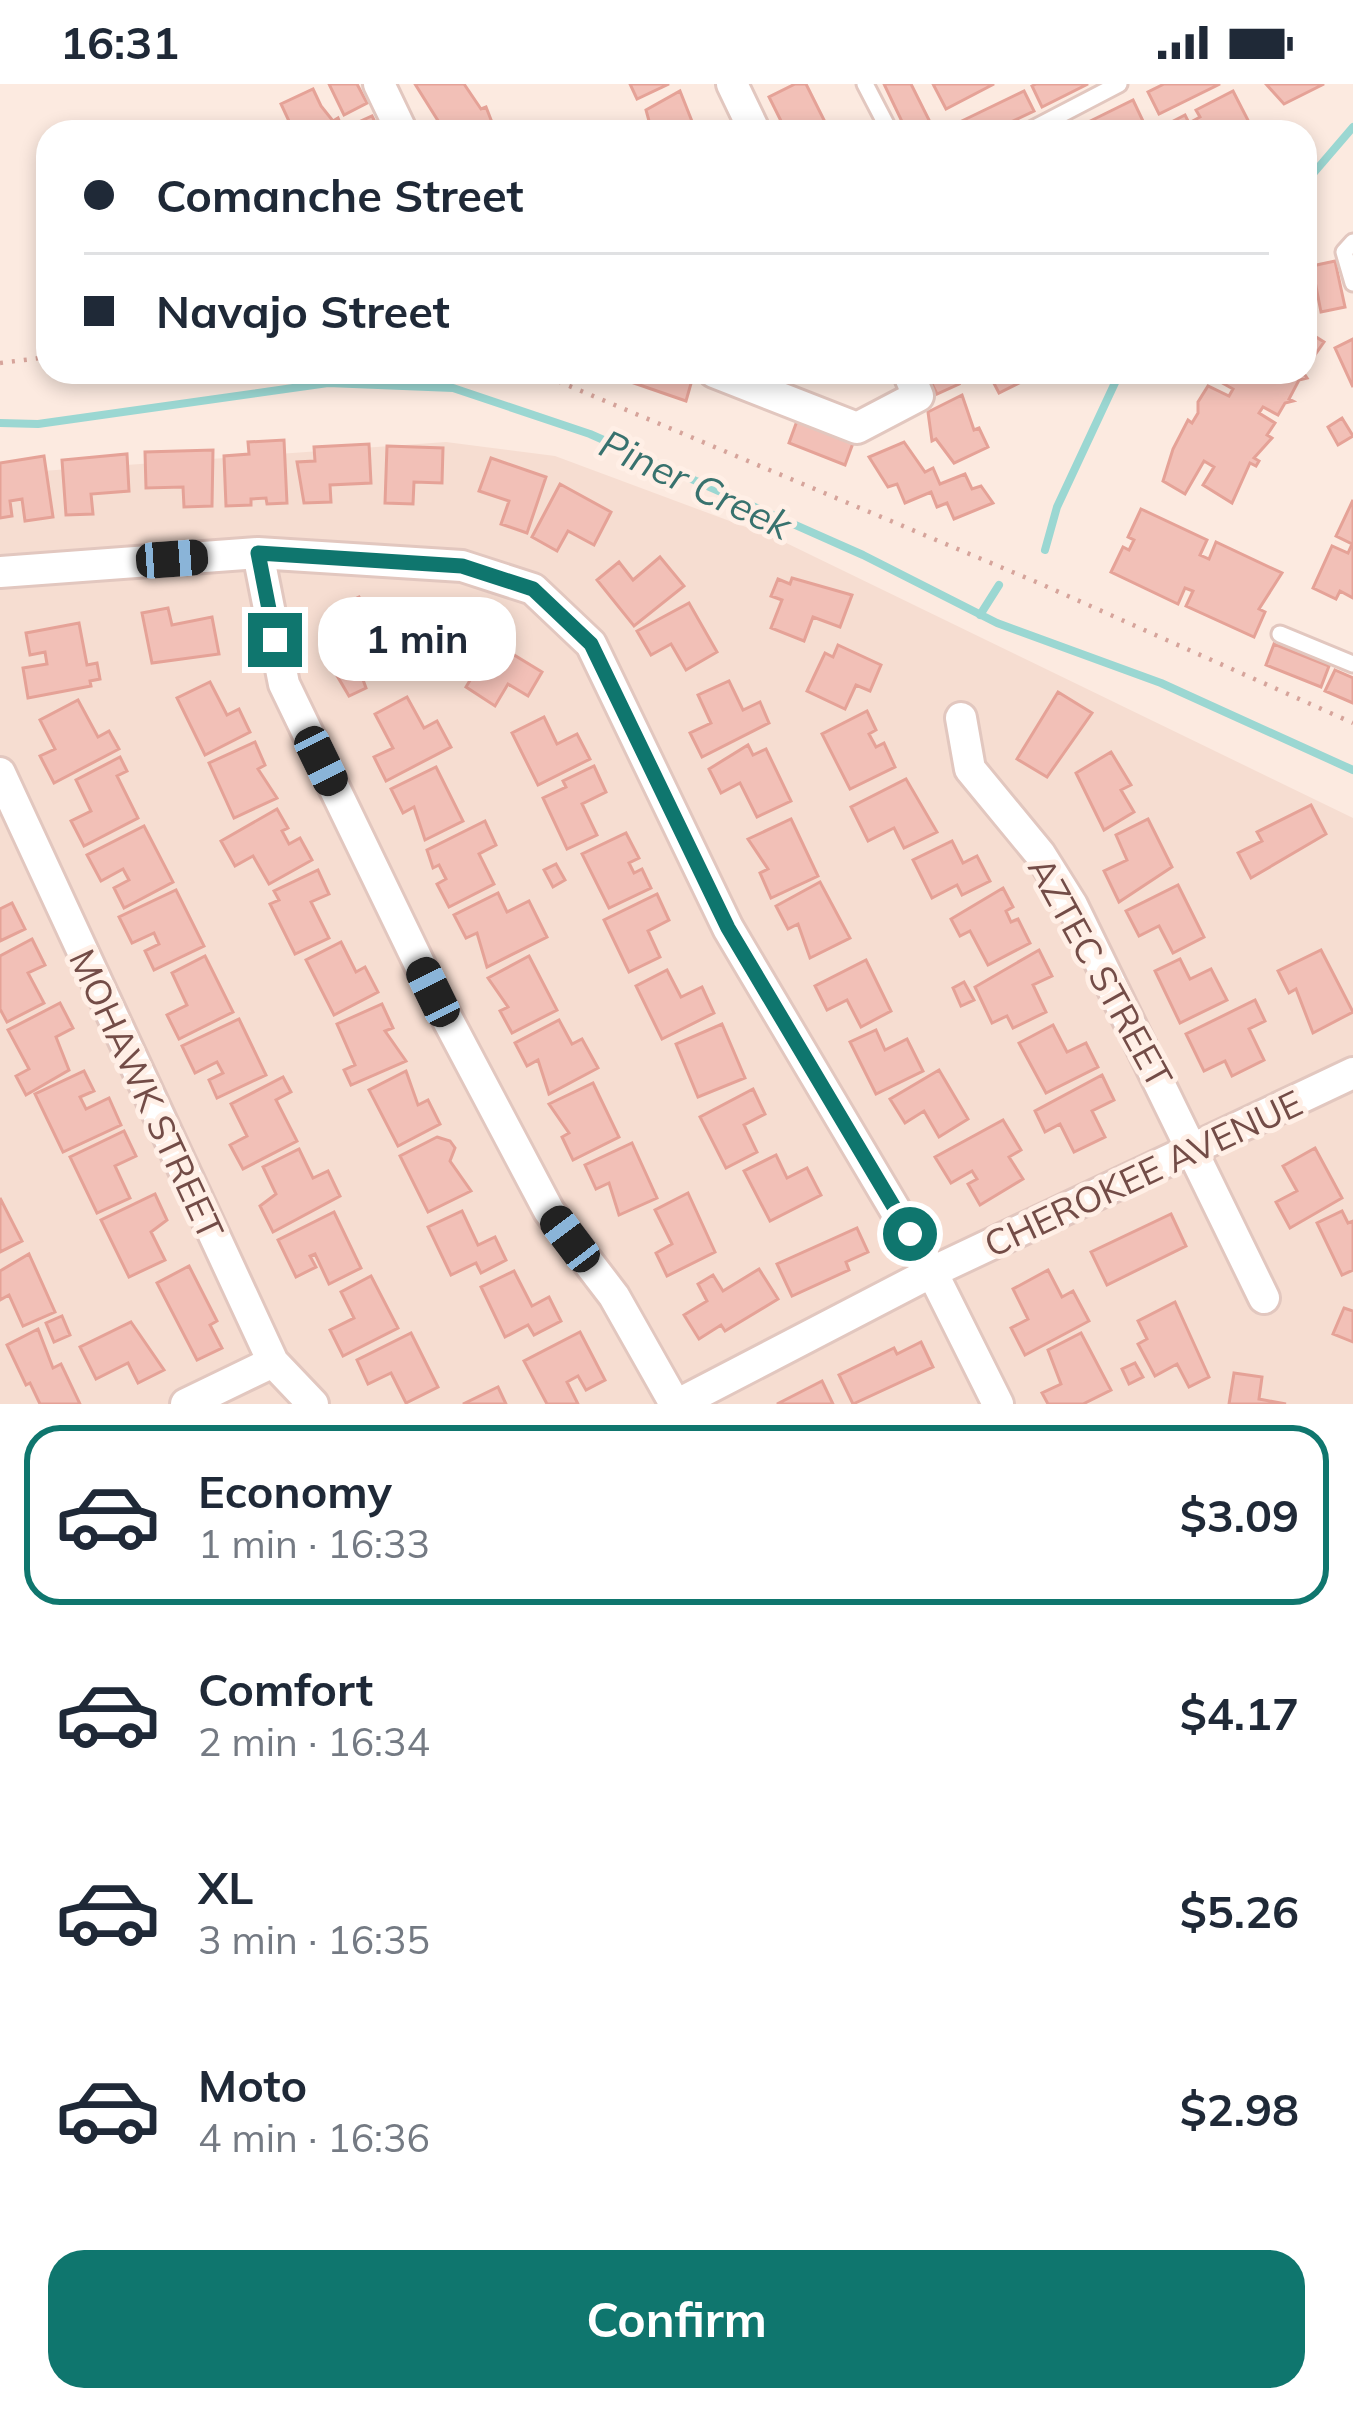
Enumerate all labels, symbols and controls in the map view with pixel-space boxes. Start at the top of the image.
text: 16:31 [60,14,179,70]
text: Comanche Street [156,167,524,223]
text: Navajo Street [156,283,450,339]
water label: Piner Creek [592,418,801,550]
car [135,539,209,579]
callout: 1 min [317,598,515,682]
route end [248,613,302,667]
text: 1 min [366,614,468,663]
car [289,721,353,801]
street label: AZTEC STREET [1019,849,1183,1095]
street label: MOHAWK STREET [60,942,234,1247]
car [401,952,465,1032]
street label: CHEROKEE AVENUE [977,1080,1309,1266]
car [534,1199,606,1279]
route start [883,1207,937,1261]
icon: car [54,1461,162,1569]
text: Economy [198,1463,392,1519]
text: $3.09 [1180,1487,1299,1543]
text: 1 min · 16:33 [198,1519,430,1568]
icon: car [54,1659,162,1767]
text: Comfort [198,1661,373,1717]
text: $4.17 [1180,1685,1299,1741]
text: 2 min · 16:34 [198,1717,430,1766]
icon: car [54,1857,162,1965]
text: XL [198,1859,253,1915]
text: $5.26 [1180,1883,1299,1939]
text: 3 min · 16:35 [198,1915,430,1964]
icon: car [54,2055,162,2163]
text: Moto [198,2057,307,2113]
text: $2.98 [1180,2081,1299,2137]
text: 4 min · 16:36 [198,2113,430,2162]
button: Confirm [48,2250,1305,2388]

